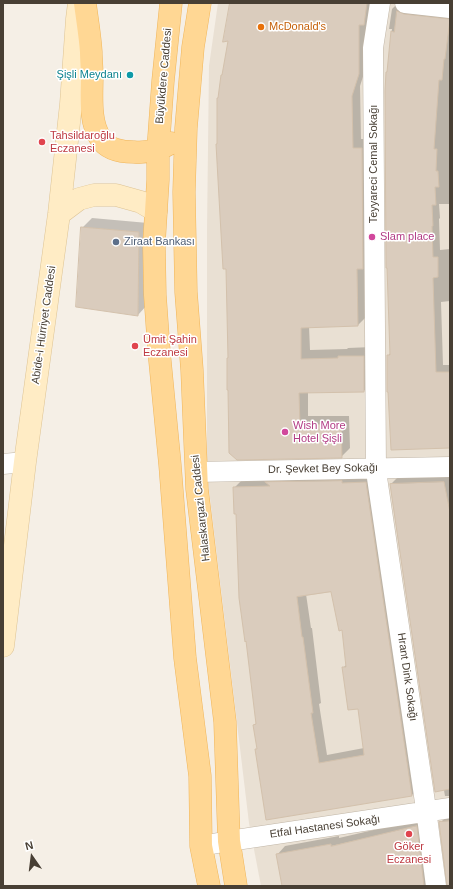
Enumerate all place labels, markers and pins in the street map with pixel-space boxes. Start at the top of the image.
place label: McDonald's [269,20,326,34]
marker: McDonald's [256,22,266,32]
place label: Şişli Meydanı [57,68,122,82]
marker: Şişli Meydanı [125,70,135,80]
place label: Tahsildaroğlu Eczanesi [50,129,115,155]
marker: Tahsildaroğlu Eczanesi [37,137,47,147]
place label: Slam place [380,230,434,244]
marker: Slam place [367,232,377,242]
place label: Ziraat Bankası [124,235,195,249]
marker: Ziraat Bankası [111,237,121,247]
place label: Ümit Şahin Eczanesi [143,333,197,359]
marker: Ümit Şahin Eczanesi [130,341,140,351]
place label: Wish More Hotel Şişli [293,419,346,445]
marker: Wish More Hotel Şişli [280,427,290,437]
marker: Göker Eczanesi [404,829,414,839]
place label: Göker Eczanesi [387,840,431,866]

